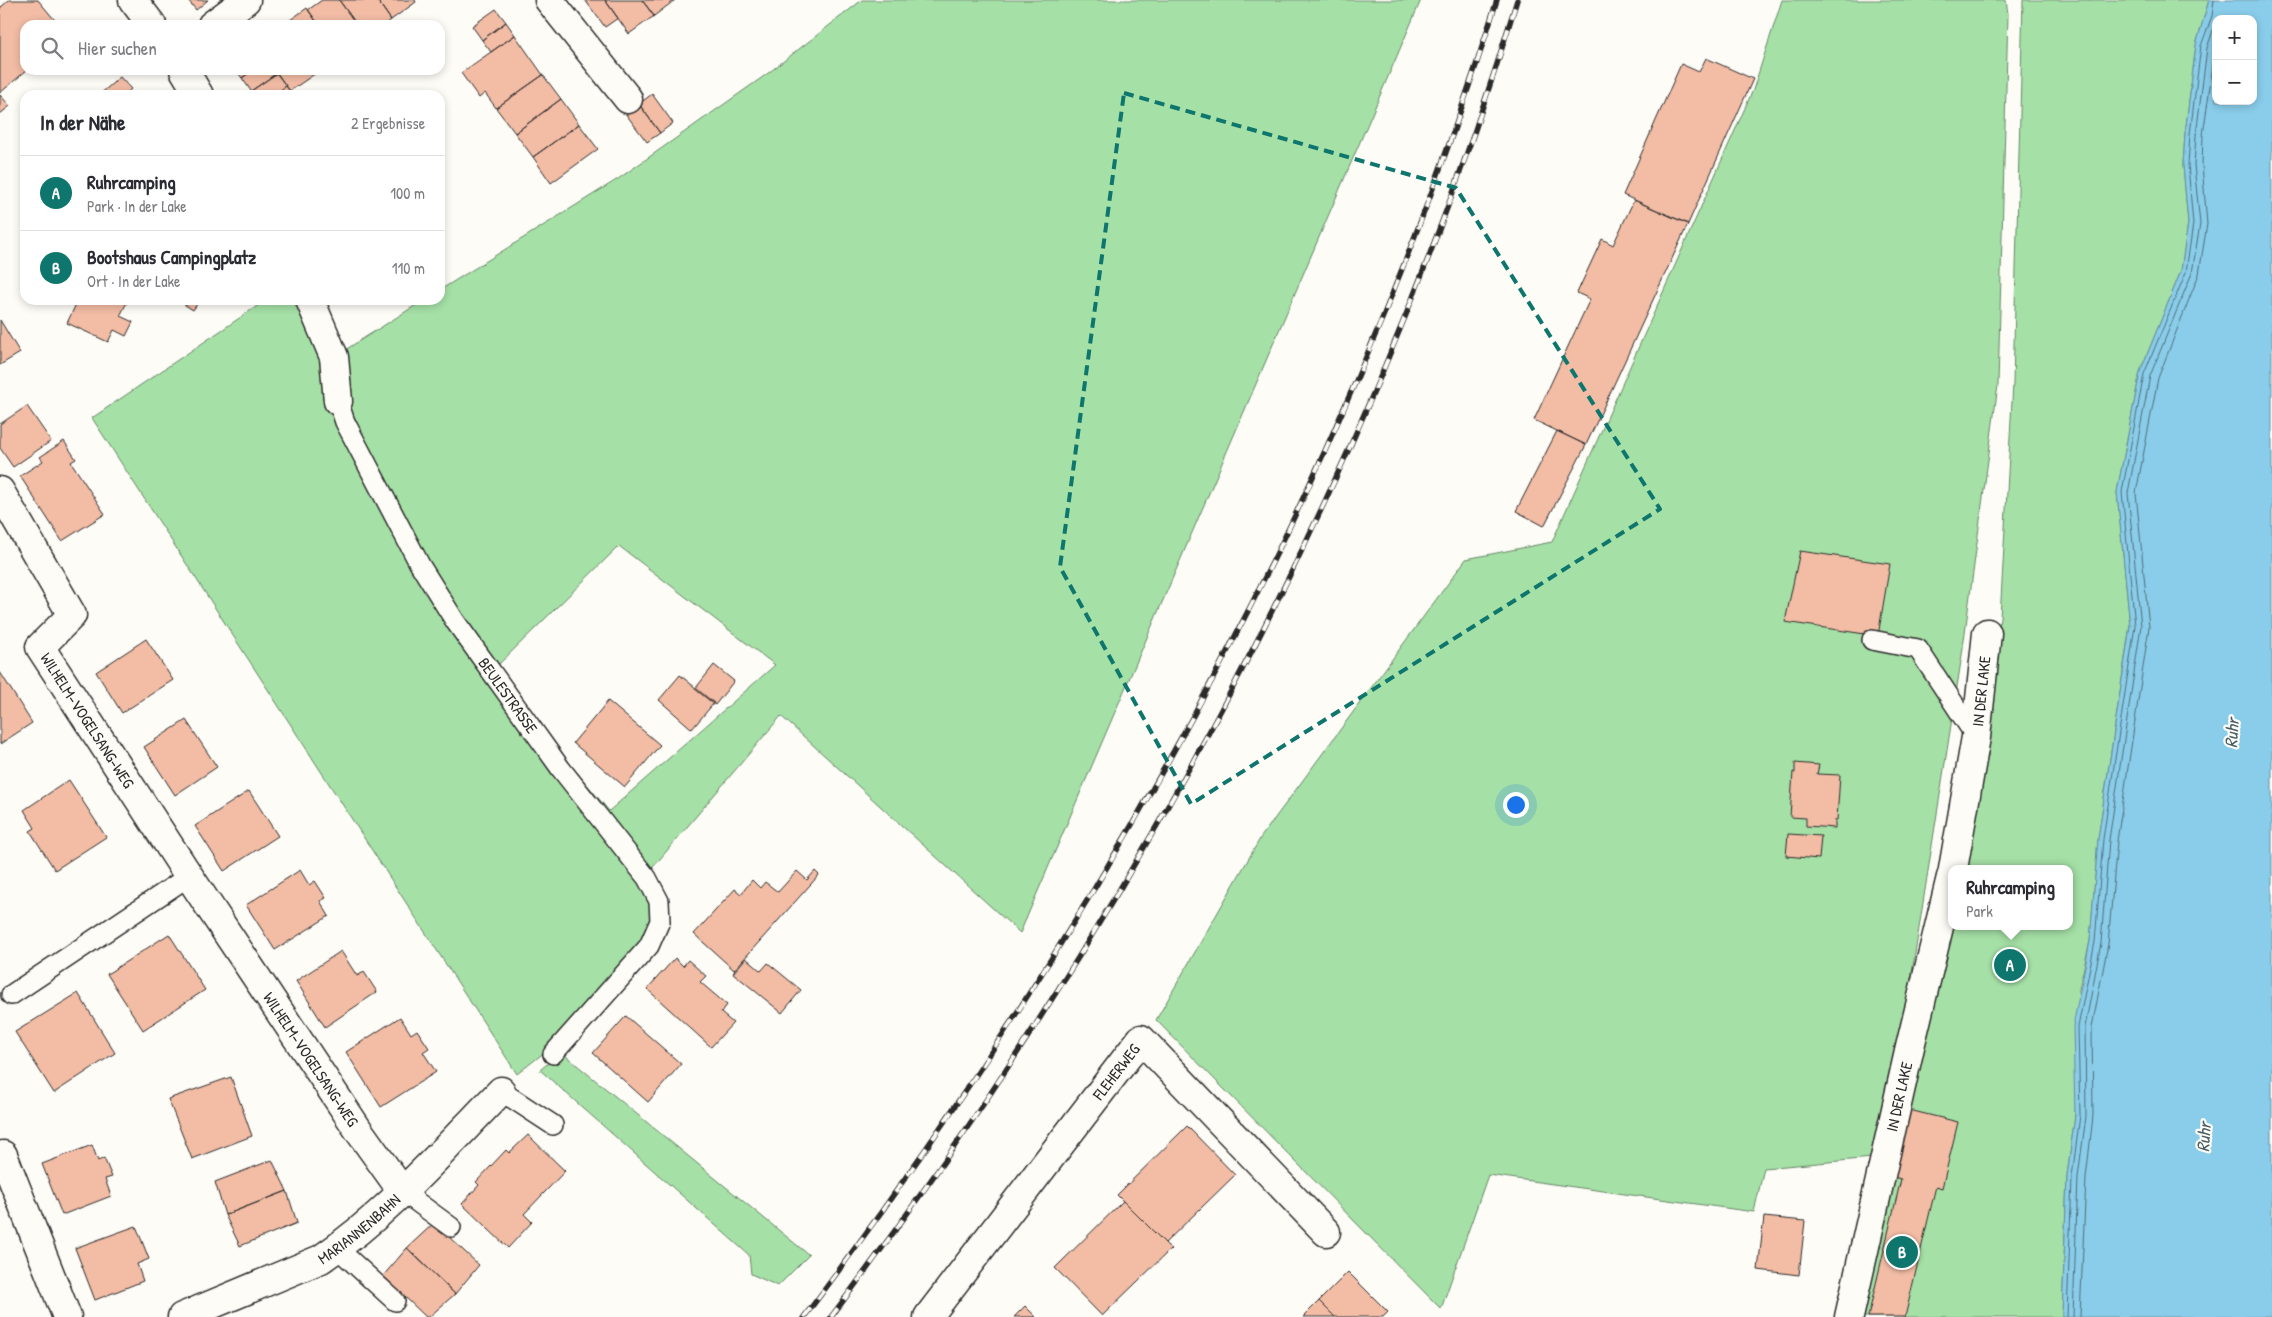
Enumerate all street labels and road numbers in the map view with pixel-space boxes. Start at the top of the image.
street label: WILHELM-VOGELSANG-WEG [36,648,140,792]
street label: BEULESTRASSE [473,653,543,738]
street label: IN DER LAKE [1966,655,1996,728]
street label: WILHELM-VOGELSANG-WEG [258,988,364,1131]
street label: FLEHERWEG [1087,1039,1145,1105]
street label: IN DER LAKE [1880,1060,1917,1134]
street label: MARIANNENBAHN [313,1189,405,1269]

